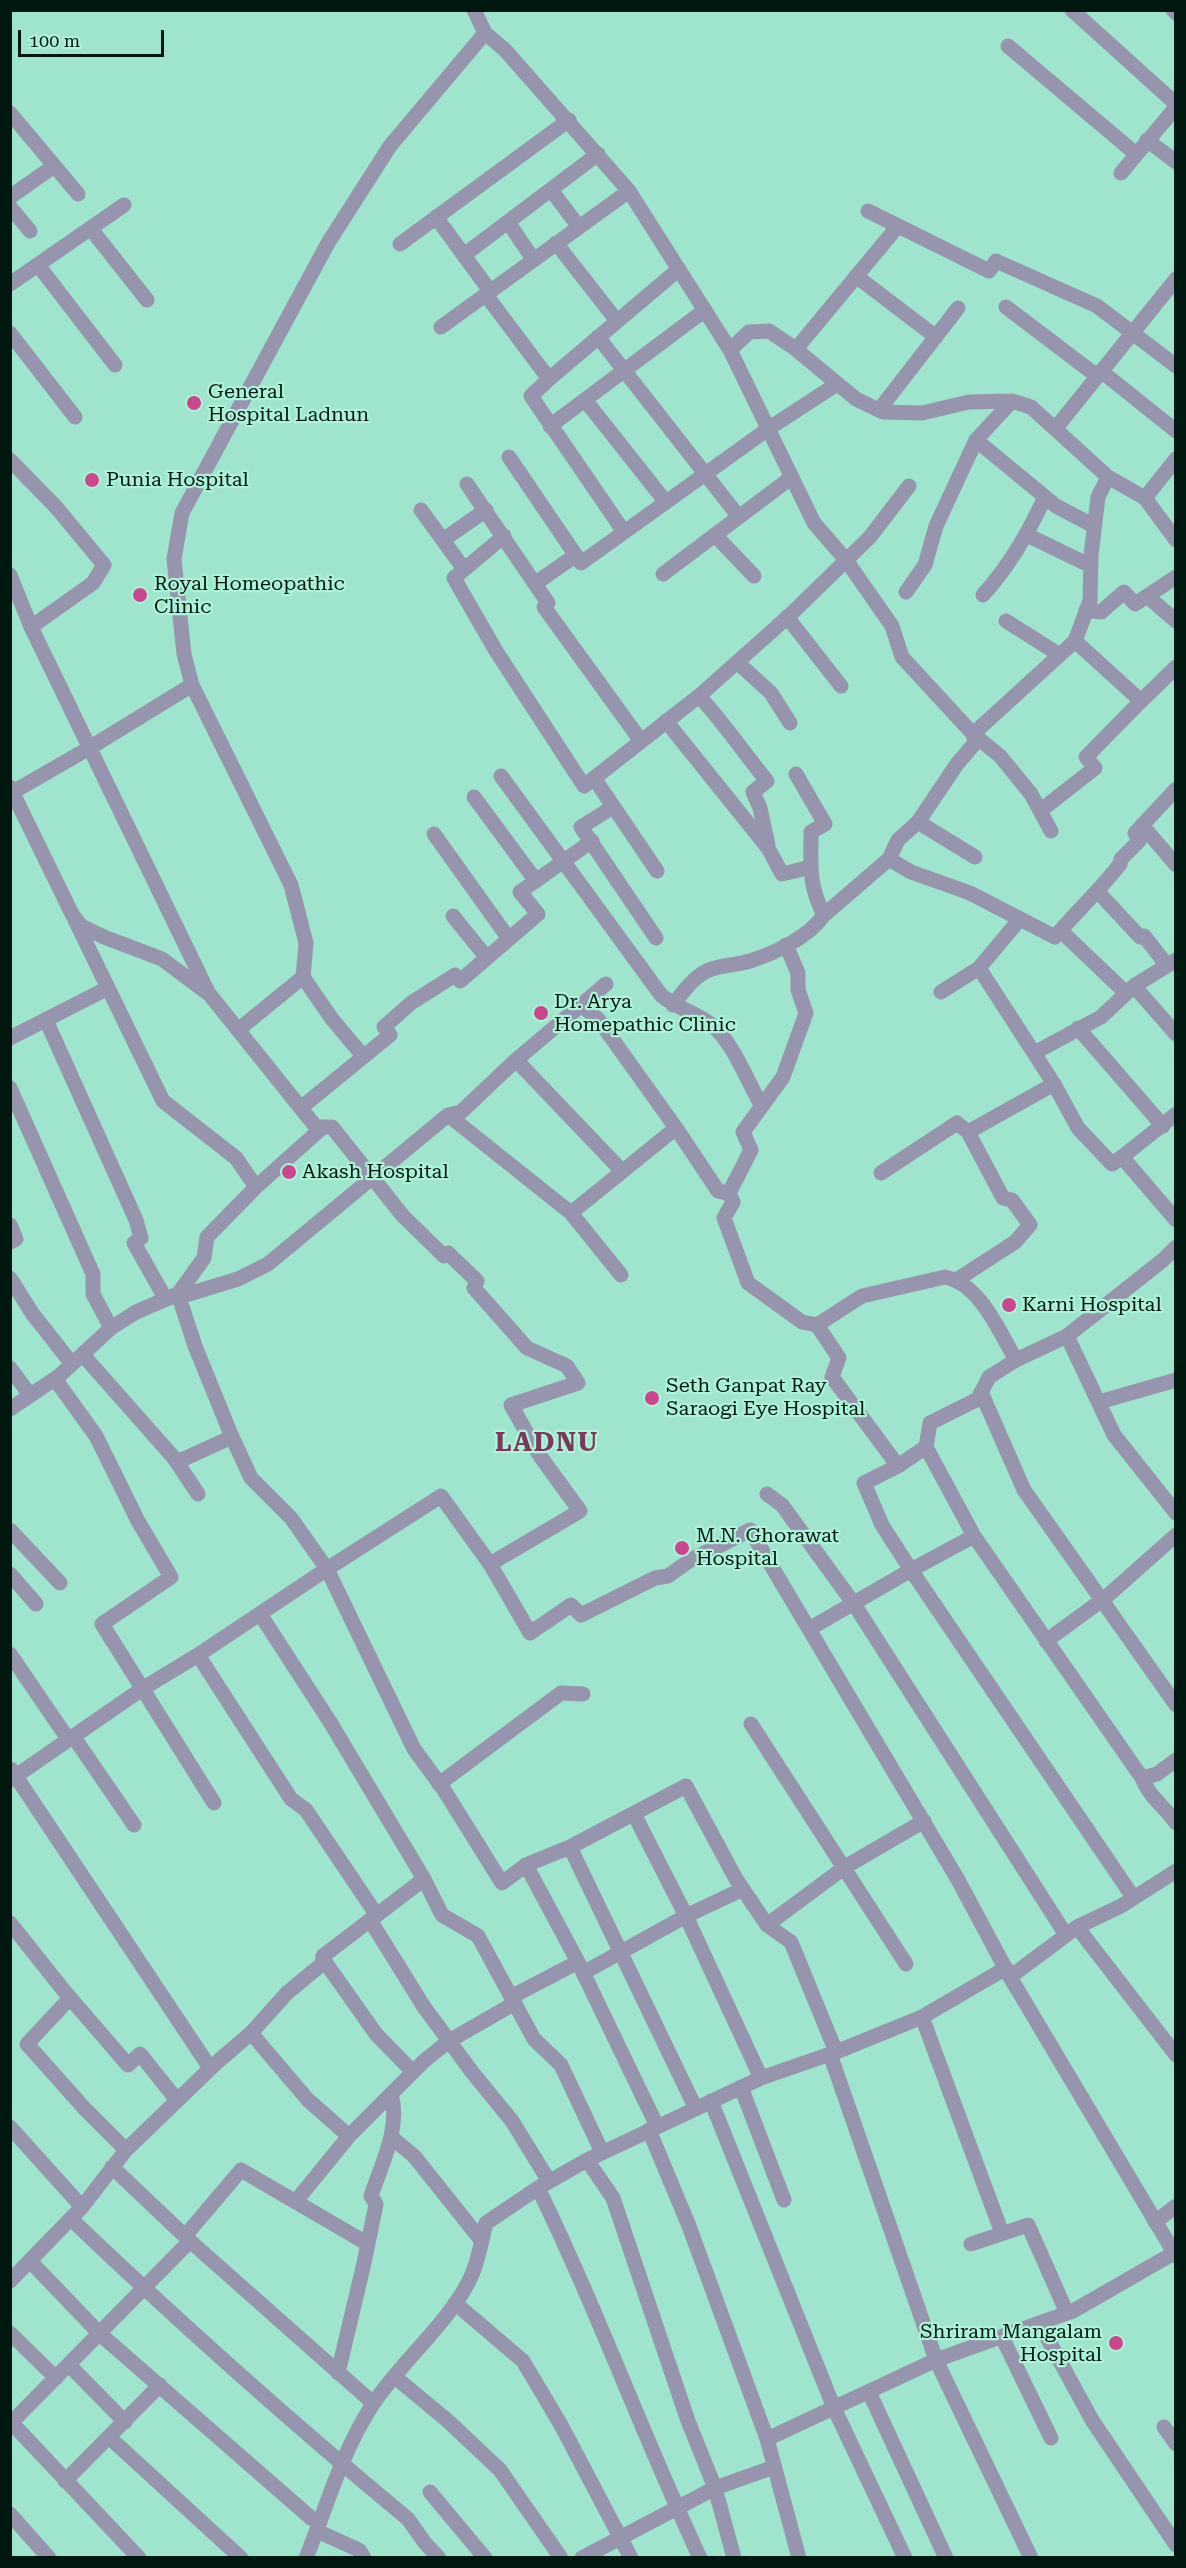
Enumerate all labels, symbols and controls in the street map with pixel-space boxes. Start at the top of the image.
scale bar [21,18,166,56]
text: 100 m [29,30,80,51]
place label: General Hospital Ladnun [208,380,369,427]
marker: General Hospital Ladnun [185,394,203,412]
place label: Punia Hospital [106,468,249,492]
marker: Punia Hospital [83,471,101,489]
place label: Royal Homeopathic Clinic [154,572,345,619]
marker: Royal Homeopathic Clinic [131,586,149,604]
place label: Dr. Arya Homepathic Clinic [554,990,736,1037]
marker: Dr. Arya Homepathic Clinic [532,1004,550,1022]
place label: Akash Hospital [302,1160,449,1184]
marker: Akash Hospital [280,1163,298,1181]
place label: Karni Hospital [1022,1293,1162,1317]
marker: Karni Hospital [1000,1296,1018,1314]
place label: Seth Ganpat Ray Saraogi Eye Hospital [666,1374,865,1421]
marker: Seth Ganpat Ray Saraogi Eye Hospital [643,1389,661,1407]
district label: LADNU [495,1427,599,1459]
place label: M.N. Ghorawat Hospital [696,1524,839,1571]
marker: M.N. Ghorawat Hospital [673,1539,691,1557]
place label: Shriram Mangalam Hospital [920,2320,1102,2367]
marker: Shriram Mangalam Hospital [1107,2334,1125,2352]

